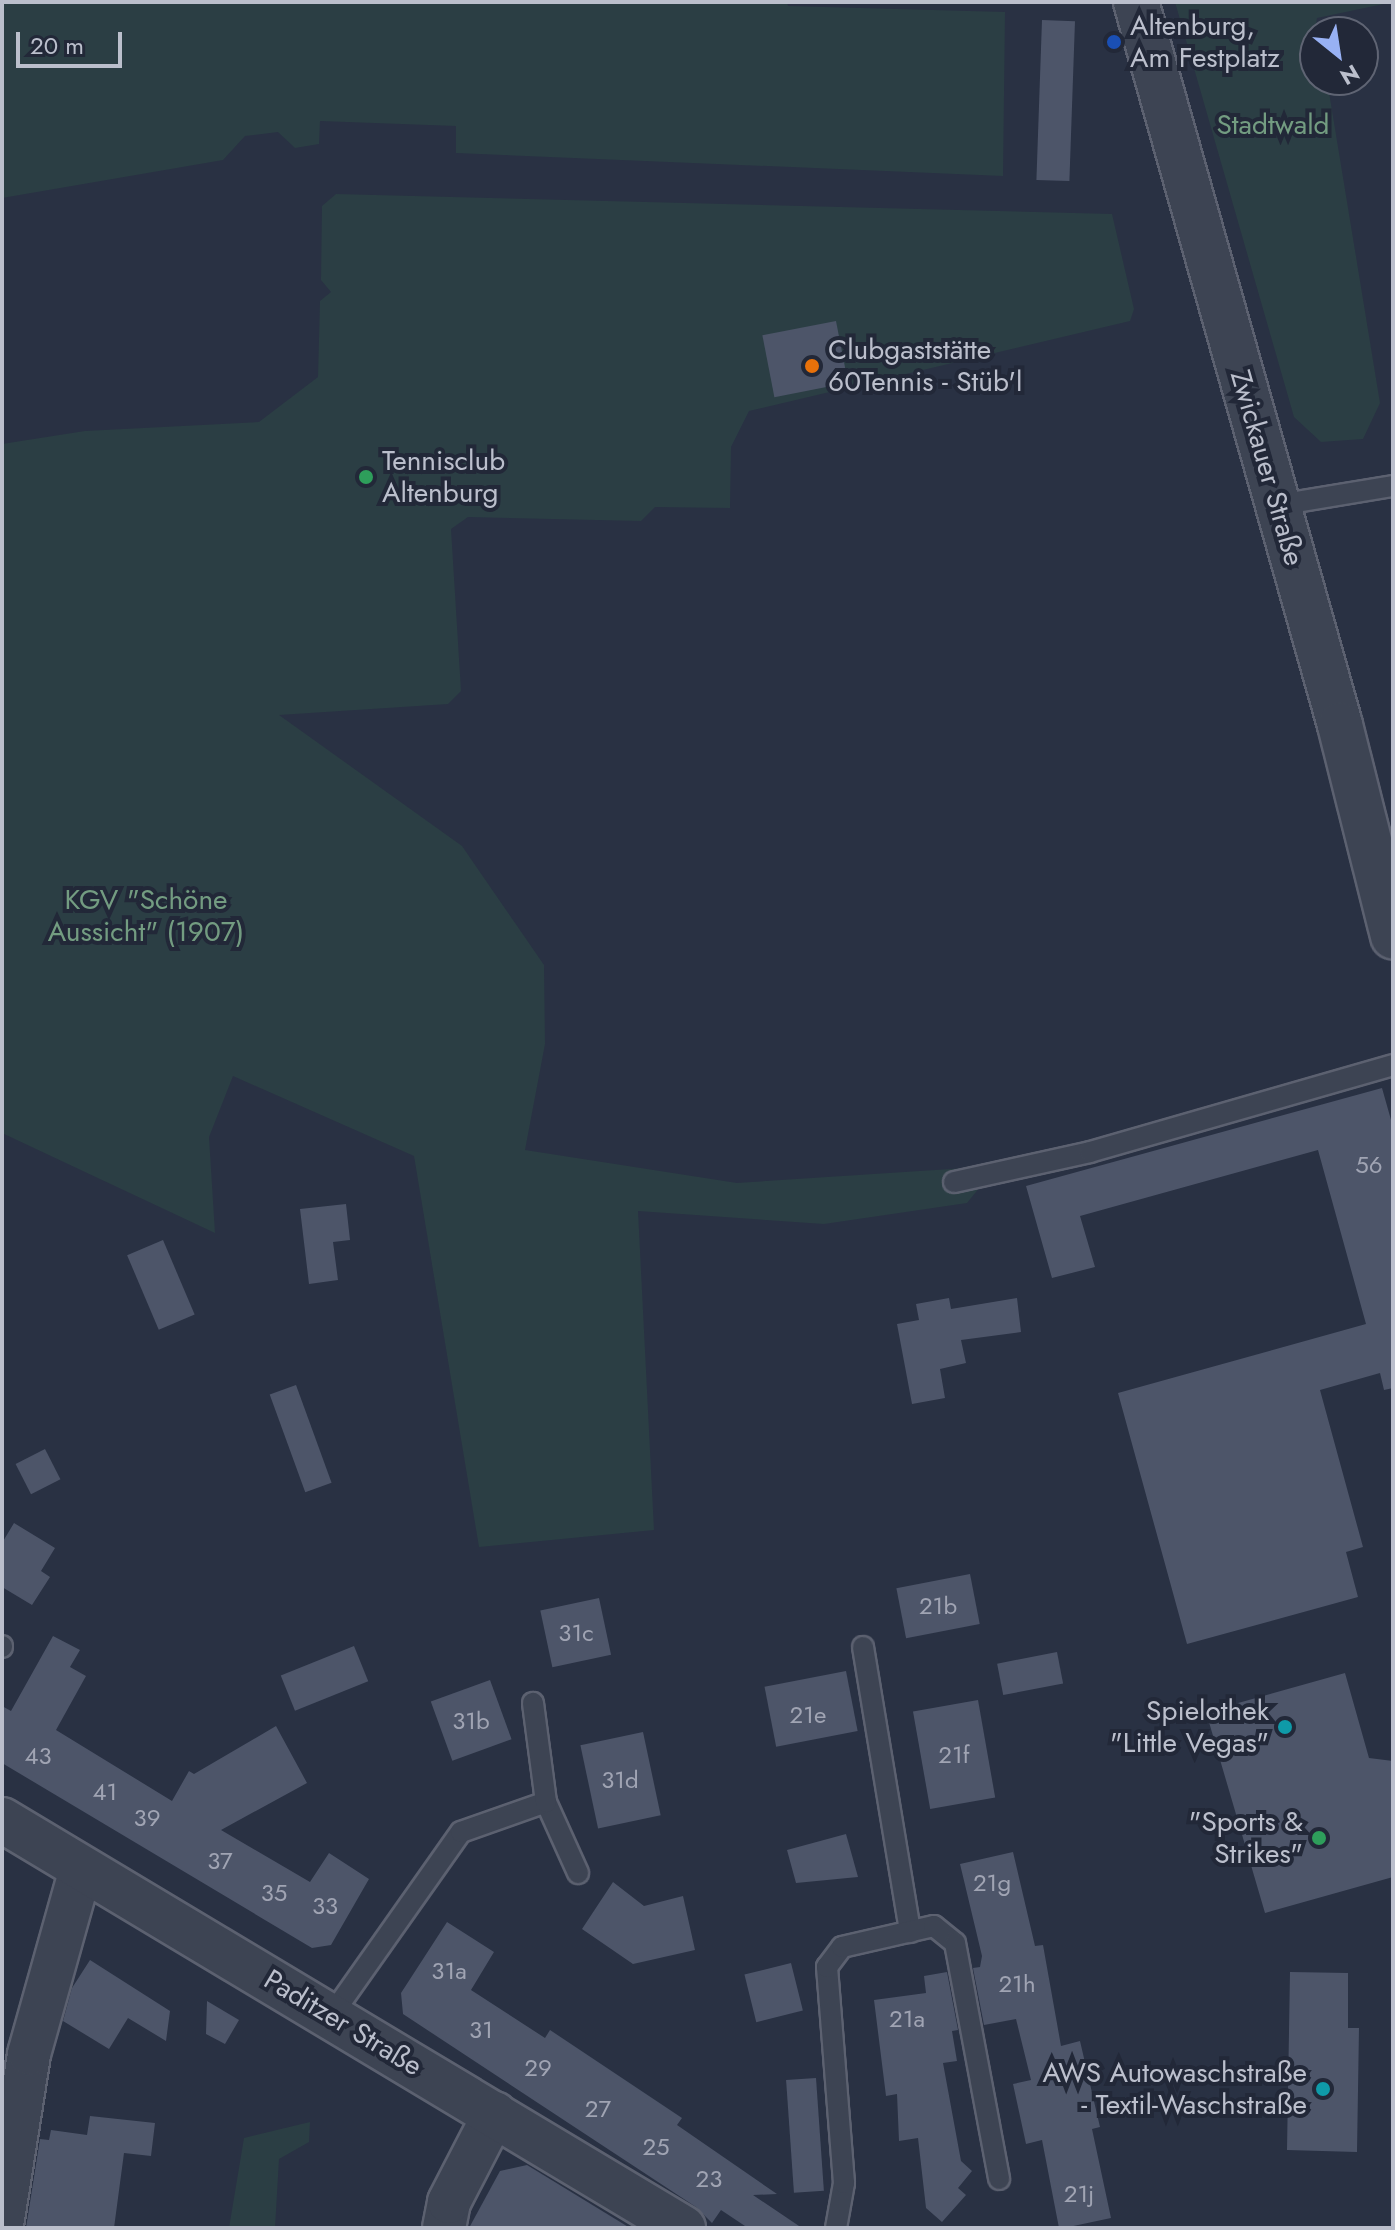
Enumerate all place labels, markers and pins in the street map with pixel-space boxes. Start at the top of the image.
place label: Altenburg, Am Festplatz [1130,9,1280,75]
marker: Altenburg, Am Festplatz [1105,33,1123,51]
place label: Clubgaststätte 60Tennis - Stüb'l [828,333,1023,399]
marker: Clubgaststätte 60Tennis - Stüb'l [803,357,821,375]
place label: Tennisclub Altenburg [382,444,505,510]
marker: Tennisclub Altenburg [357,468,375,486]
place label: Spielothek "Little Vegas" [1110,1694,1269,1760]
marker: Spielothek "Little Vegas" [1276,1718,1294,1736]
place label: "Sports & Strikes" [1188,1805,1303,1871]
marker: "Sports & Strikes" [1310,1829,1328,1847]
place label: AWS Autowaschstraße - Textil-Waschstraße [1042,2056,1307,2122]
marker: AWS Autowaschstraße - Textil-Waschstraße [1314,2080,1332,2098]

